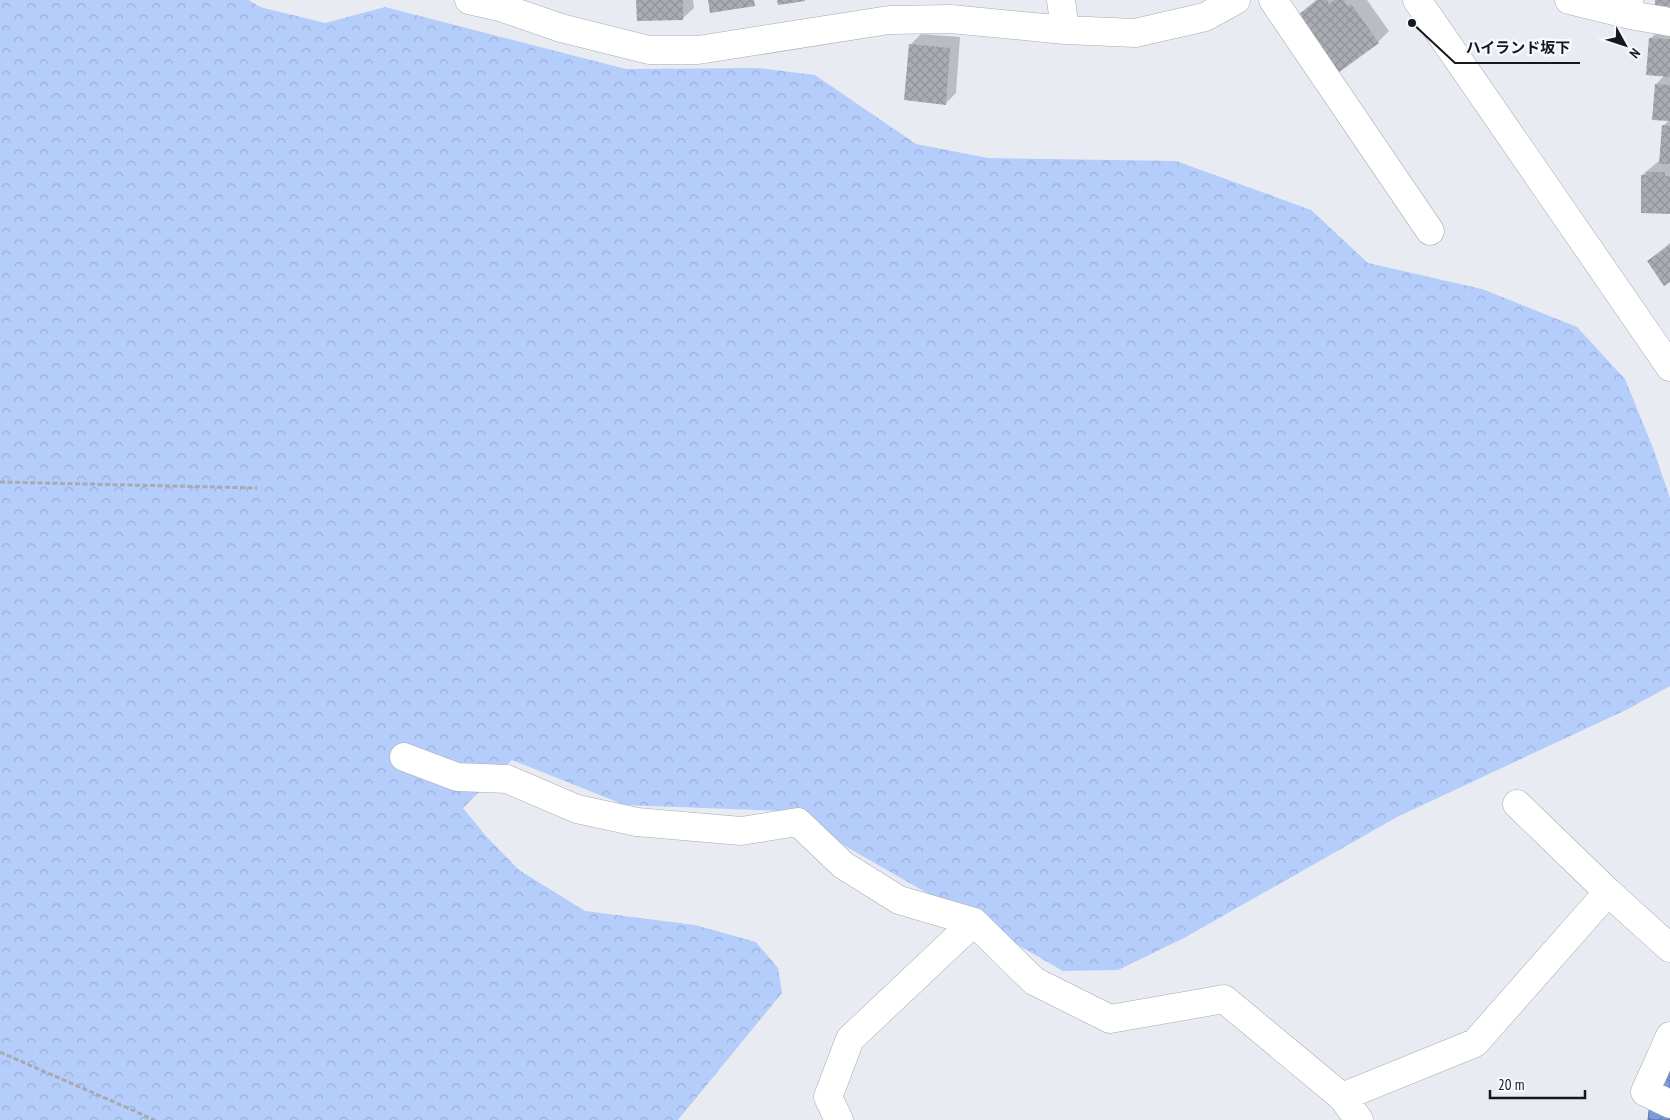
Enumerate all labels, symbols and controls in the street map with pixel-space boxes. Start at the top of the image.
north arrow [1600,20,1650,70]
callout: ハイランド坂下 [1455,33,1580,63]
text: ハイランド坂下 [1466,38,1570,57]
text: N [1626,45,1644,62]
scale bar [1490,1068,1585,1100]
text: 20 m [1498,1075,1524,1094]

